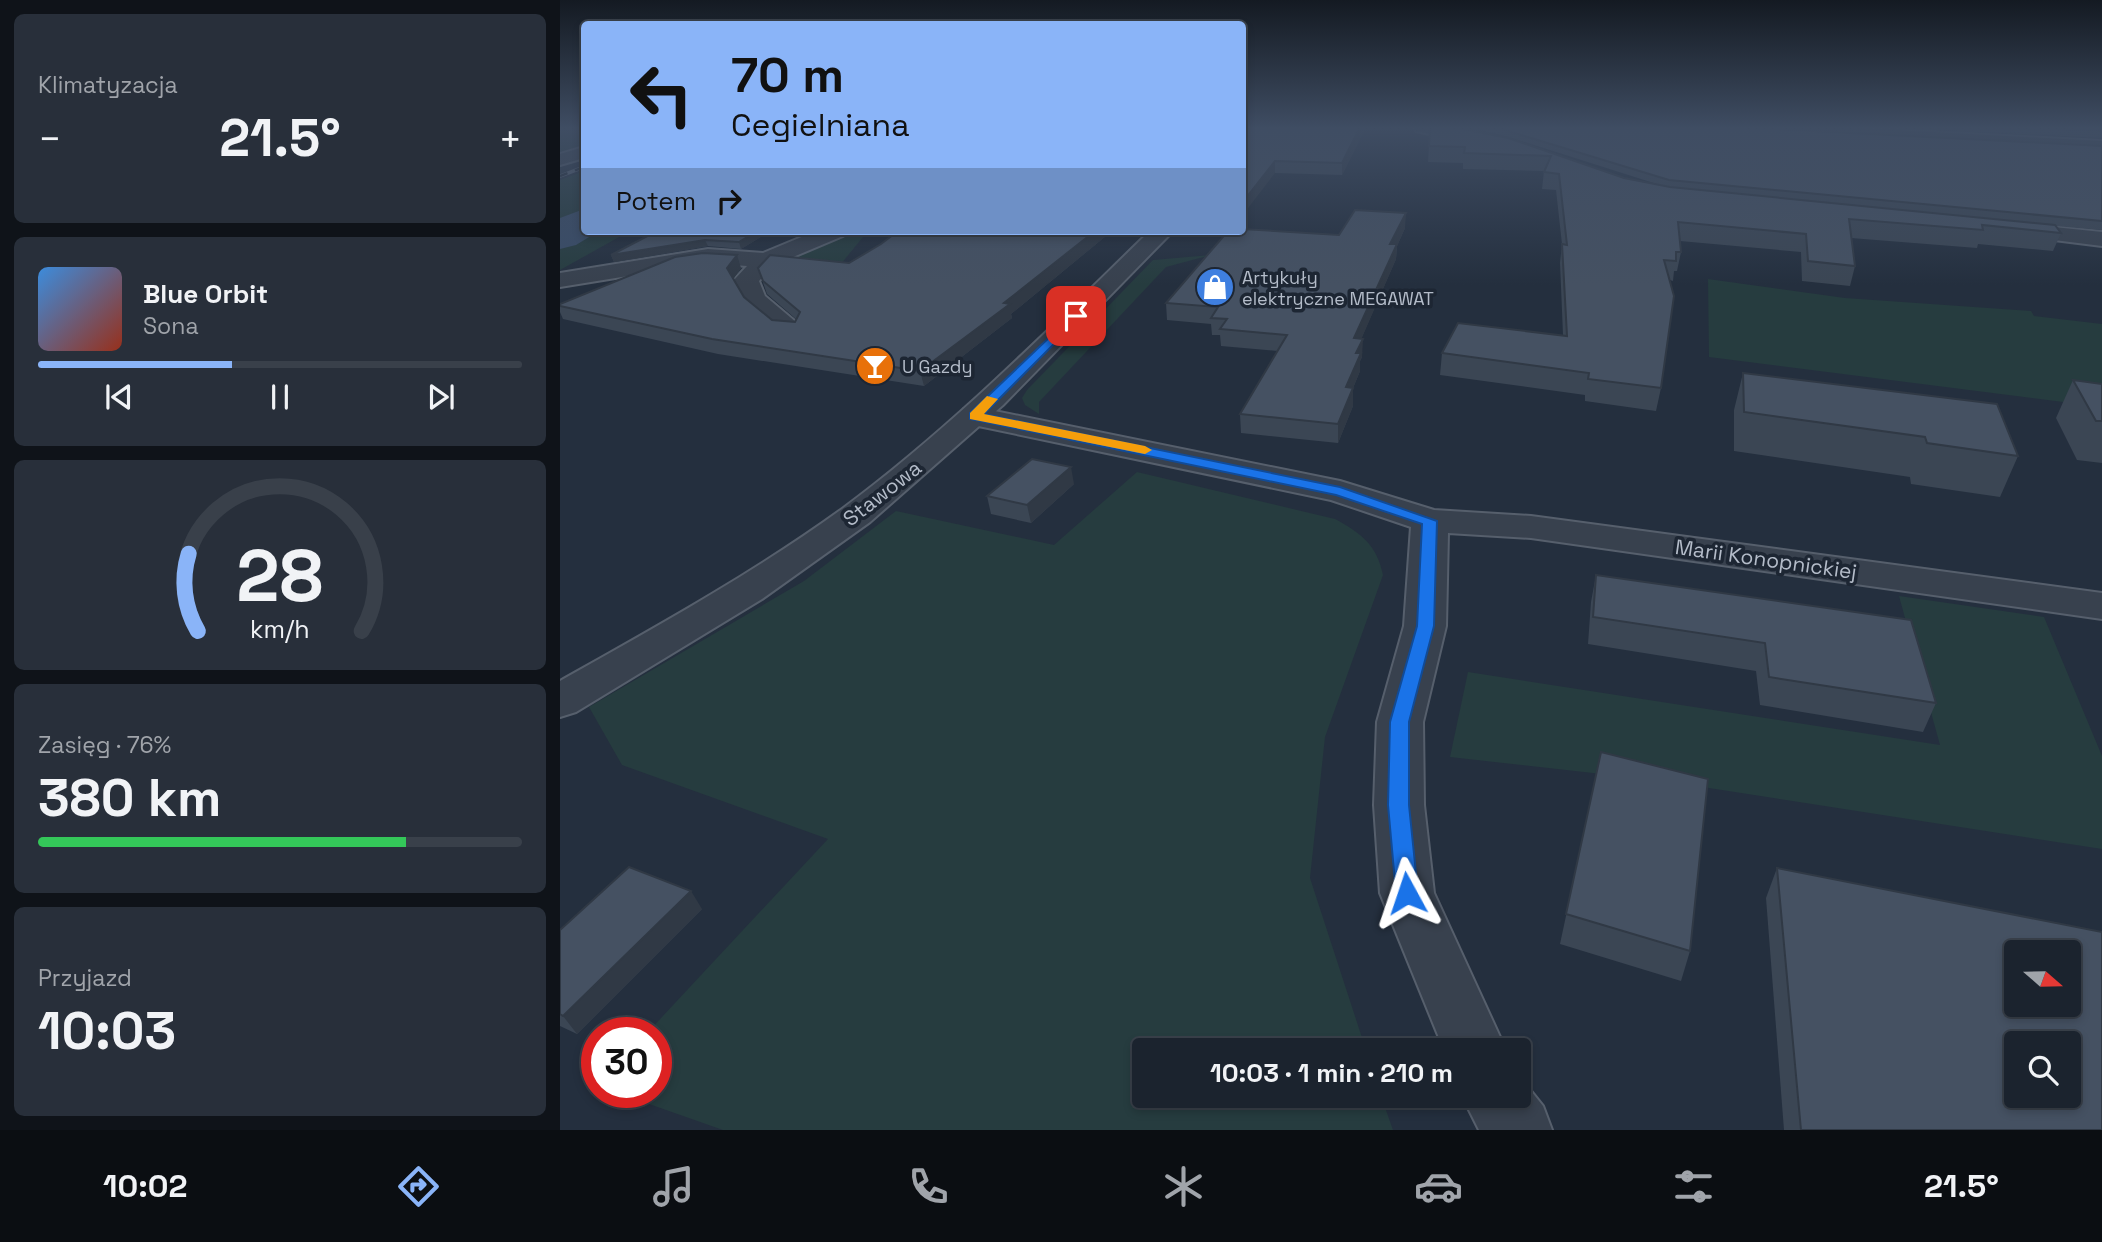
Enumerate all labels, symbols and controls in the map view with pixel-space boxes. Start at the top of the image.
text: 70 m [731,44,844,106]
icon: left [616,49,707,140]
text: Klimatyzacja [38,70,178,100]
text: 21.5° [219,105,341,171]
text: Cegielniana [731,105,910,145]
text: − [38,115,62,163]
text: + [498,115,522,163]
icon: right [710,182,748,220]
text: Potem [616,184,696,218]
shop icon: Artykuły elektryczne MEGAWAT [1194,266,1236,308]
place label: Artykuły elektryczne MEGAWAT [1242,266,1434,310]
text: Blue Orbit [143,277,268,311]
pin [1046,286,1106,346]
icon: arrive [1057,297,1095,335]
text: Sona [143,311,199,341]
bar icon: U Gazdy [854,345,896,387]
place label: U Gazdy [902,355,972,378]
icon: previous [100,378,138,416]
icon: pause [261,378,299,416]
icon: next [422,378,460,416]
street label: Stawowa [837,454,927,532]
text: 28 [237,529,323,622]
street label: Marii Konopnickiej [1673,533,1859,585]
text: km/h [250,613,310,645]
text: Zasięg · 76% [38,730,171,760]
text: 380 km [38,765,221,831]
position arrow [1370,856,1444,930]
north arrow [2004,940,2081,1017]
map controls [2004,940,2081,1108]
text: Przyjazd [38,963,132,993]
text: 10:03 [38,998,176,1064]
speed limit sign: 30 [581,1017,672,1108]
button: search [2004,1031,2081,1108]
text: 10:03 · 1 min · 210 m [1210,1056,1453,1090]
icon: directions [394,1162,443,1211]
icon: music [649,1162,698,1211]
icon: phone [904,1162,953,1211]
icon: climate [1159,1162,1208,1211]
icon: car [1414,1162,1463,1211]
icon: filters [1669,1162,1718,1211]
text: 10:02 [103,1166,188,1206]
text: 21.5° [1924,1166,1999,1206]

